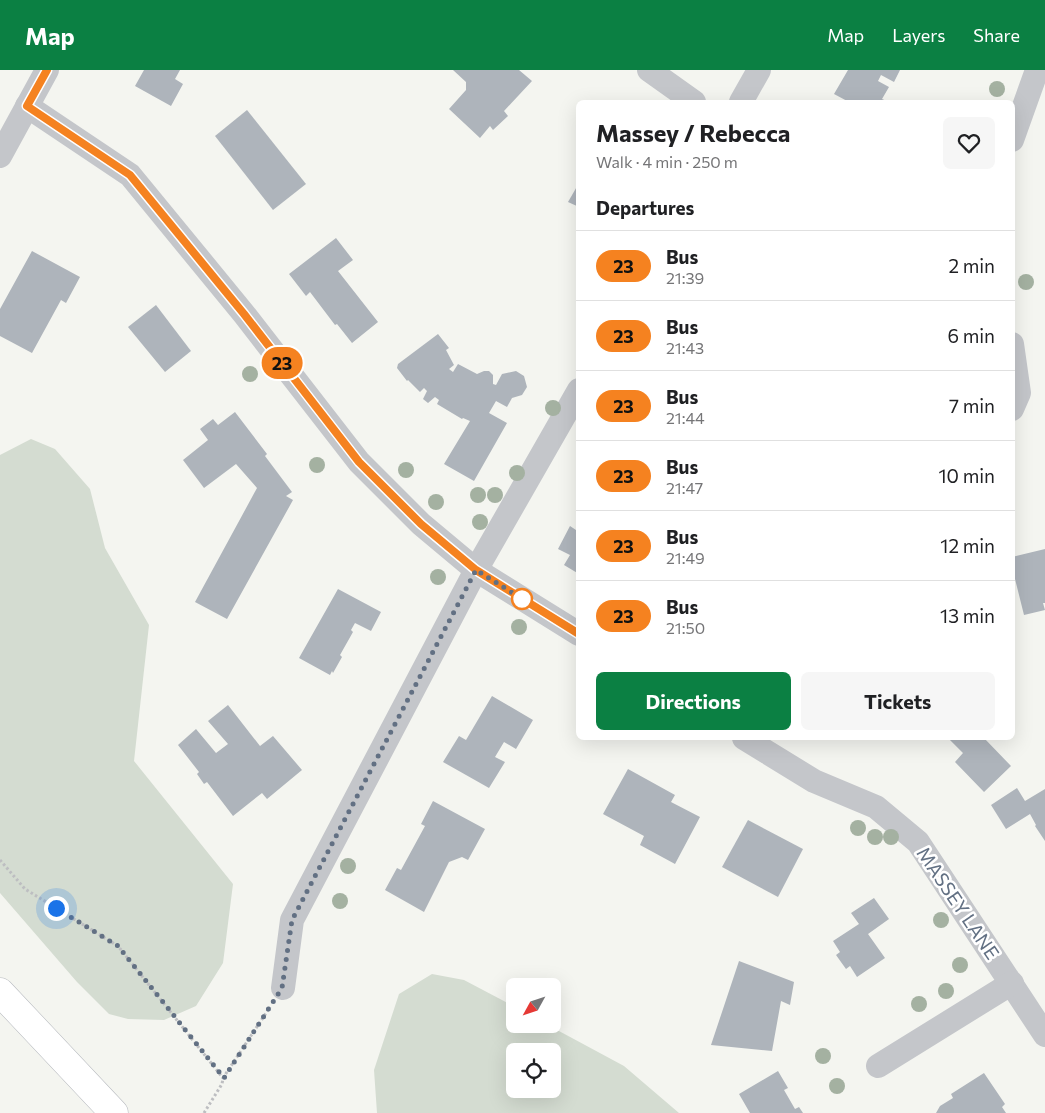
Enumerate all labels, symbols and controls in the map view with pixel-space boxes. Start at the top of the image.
text: Map [25,21,75,50]
text: Map [827,24,864,46]
text: Layers [892,24,945,46]
text: Share [973,24,1020,46]
button: heart [943,117,995,169]
text: Massey / Rebecca [596,118,790,147]
text: Walk · 4 min · 250 m [596,152,738,171]
text: Departures [596,196,694,219]
text: Bus [666,245,698,268]
text: 2 min [948,254,995,277]
text: 23 [613,255,634,277]
text: 21:39 [666,268,704,287]
text: Bus [666,315,698,338]
text: 6 min [947,324,995,347]
text: 23 [613,325,634,347]
text: 21:43 [666,338,704,357]
line badge: 23 [260,347,304,379]
text: 23 [272,352,292,374]
text: Bus [666,385,698,408]
text: 7 min [949,394,995,417]
text: 23 [613,395,634,417]
text: 21:44 [666,408,705,427]
text: Bus [666,455,698,478]
text: 10 min [938,464,995,487]
text: 23 [613,465,634,487]
text: 21:47 [666,478,703,497]
text: Bus [666,525,698,548]
text: 12 min [940,534,995,557]
text: 23 [613,535,634,557]
text: 21:49 [666,548,705,567]
unlabelled marker [511,588,533,610]
text: Bus [666,595,698,618]
text: 13 min [940,604,995,627]
text: 23 [613,605,634,627]
text: 21:50 [666,618,705,637]
button: Directions [596,672,791,730]
button: Tickets [801,672,995,730]
street label: MASSEY LANE [912,842,1004,963]
your location [44,896,69,921]
north arrow [506,978,561,1032]
map controls [506,978,561,1098]
button: locate [506,1043,561,1098]

